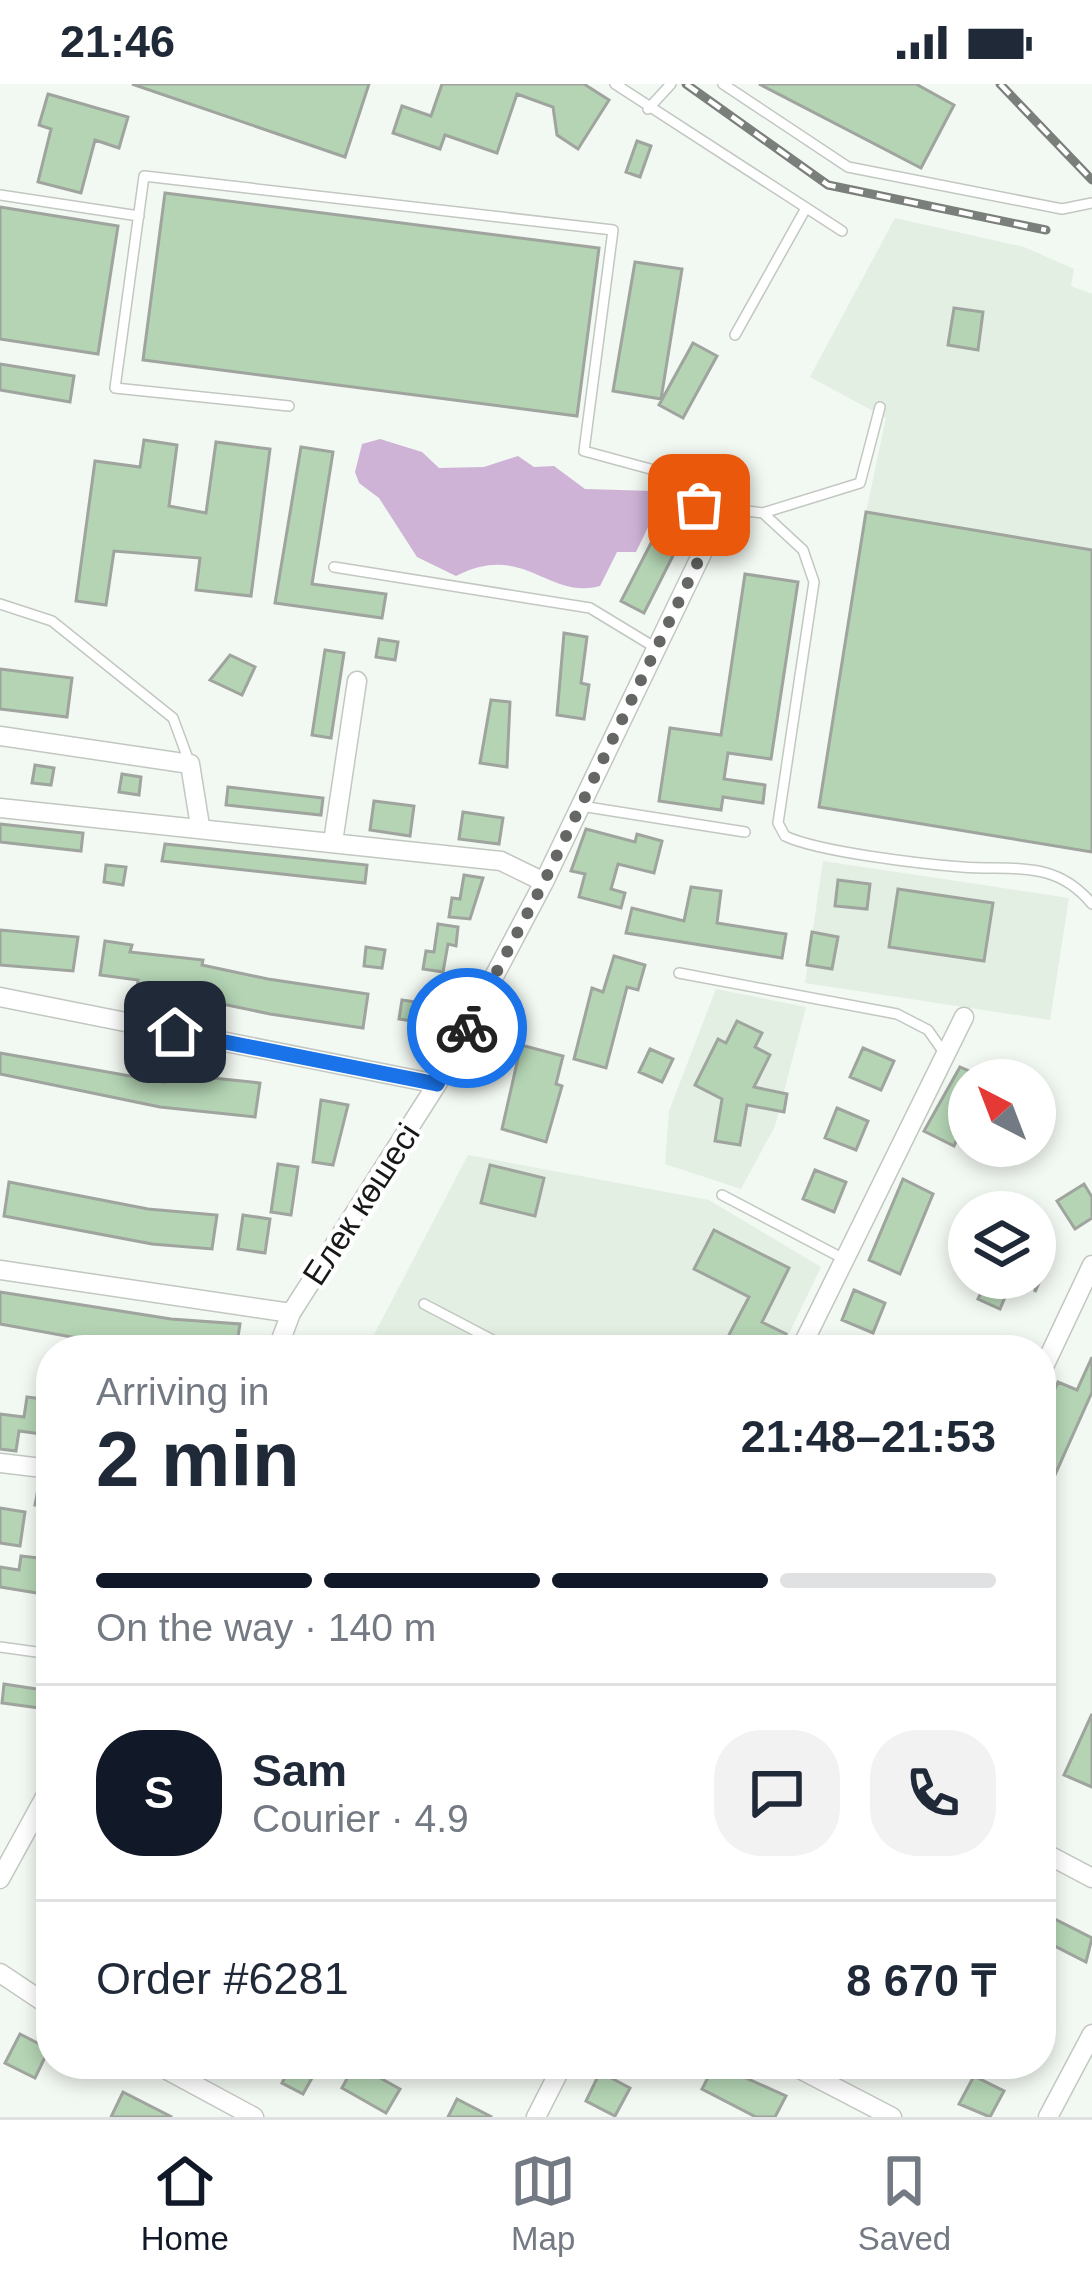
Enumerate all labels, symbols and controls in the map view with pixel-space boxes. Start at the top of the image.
text: 21:46 [60,16,175,67]
pin [648,454,750,556]
icon: bag [666,472,732,538]
courier [407,968,527,1088]
pin [124,981,226,1083]
icon: bike [434,995,500,1061]
icon: home [142,999,208,1065]
north arrow [948,1059,1056,1167]
map controls [948,1059,1056,1299]
street label: Елек көшесі [295,1116,427,1292]
button: layers [948,1191,1056,1299]
text: Arriving in [96,1370,269,1413]
text: 21:48–21:53 [741,1411,996,1462]
text: 2 min [96,1415,300,1503]
text: On the way · 140 m [96,1606,436,1649]
button: chat [714,1730,840,1856]
button: phone [870,1730,996,1856]
text: Sam [252,1745,347,1796]
text: S [144,1767,174,1818]
text: Courier · 4.9 [252,1797,469,1840]
text: Order #6281 [96,1953,349,2004]
text: 8 670 ₸ [846,1955,996,2006]
tab: Home [141,2148,229,2258]
tab: Map [510,2148,576,2258]
tab: Saved [858,2148,951,2258]

